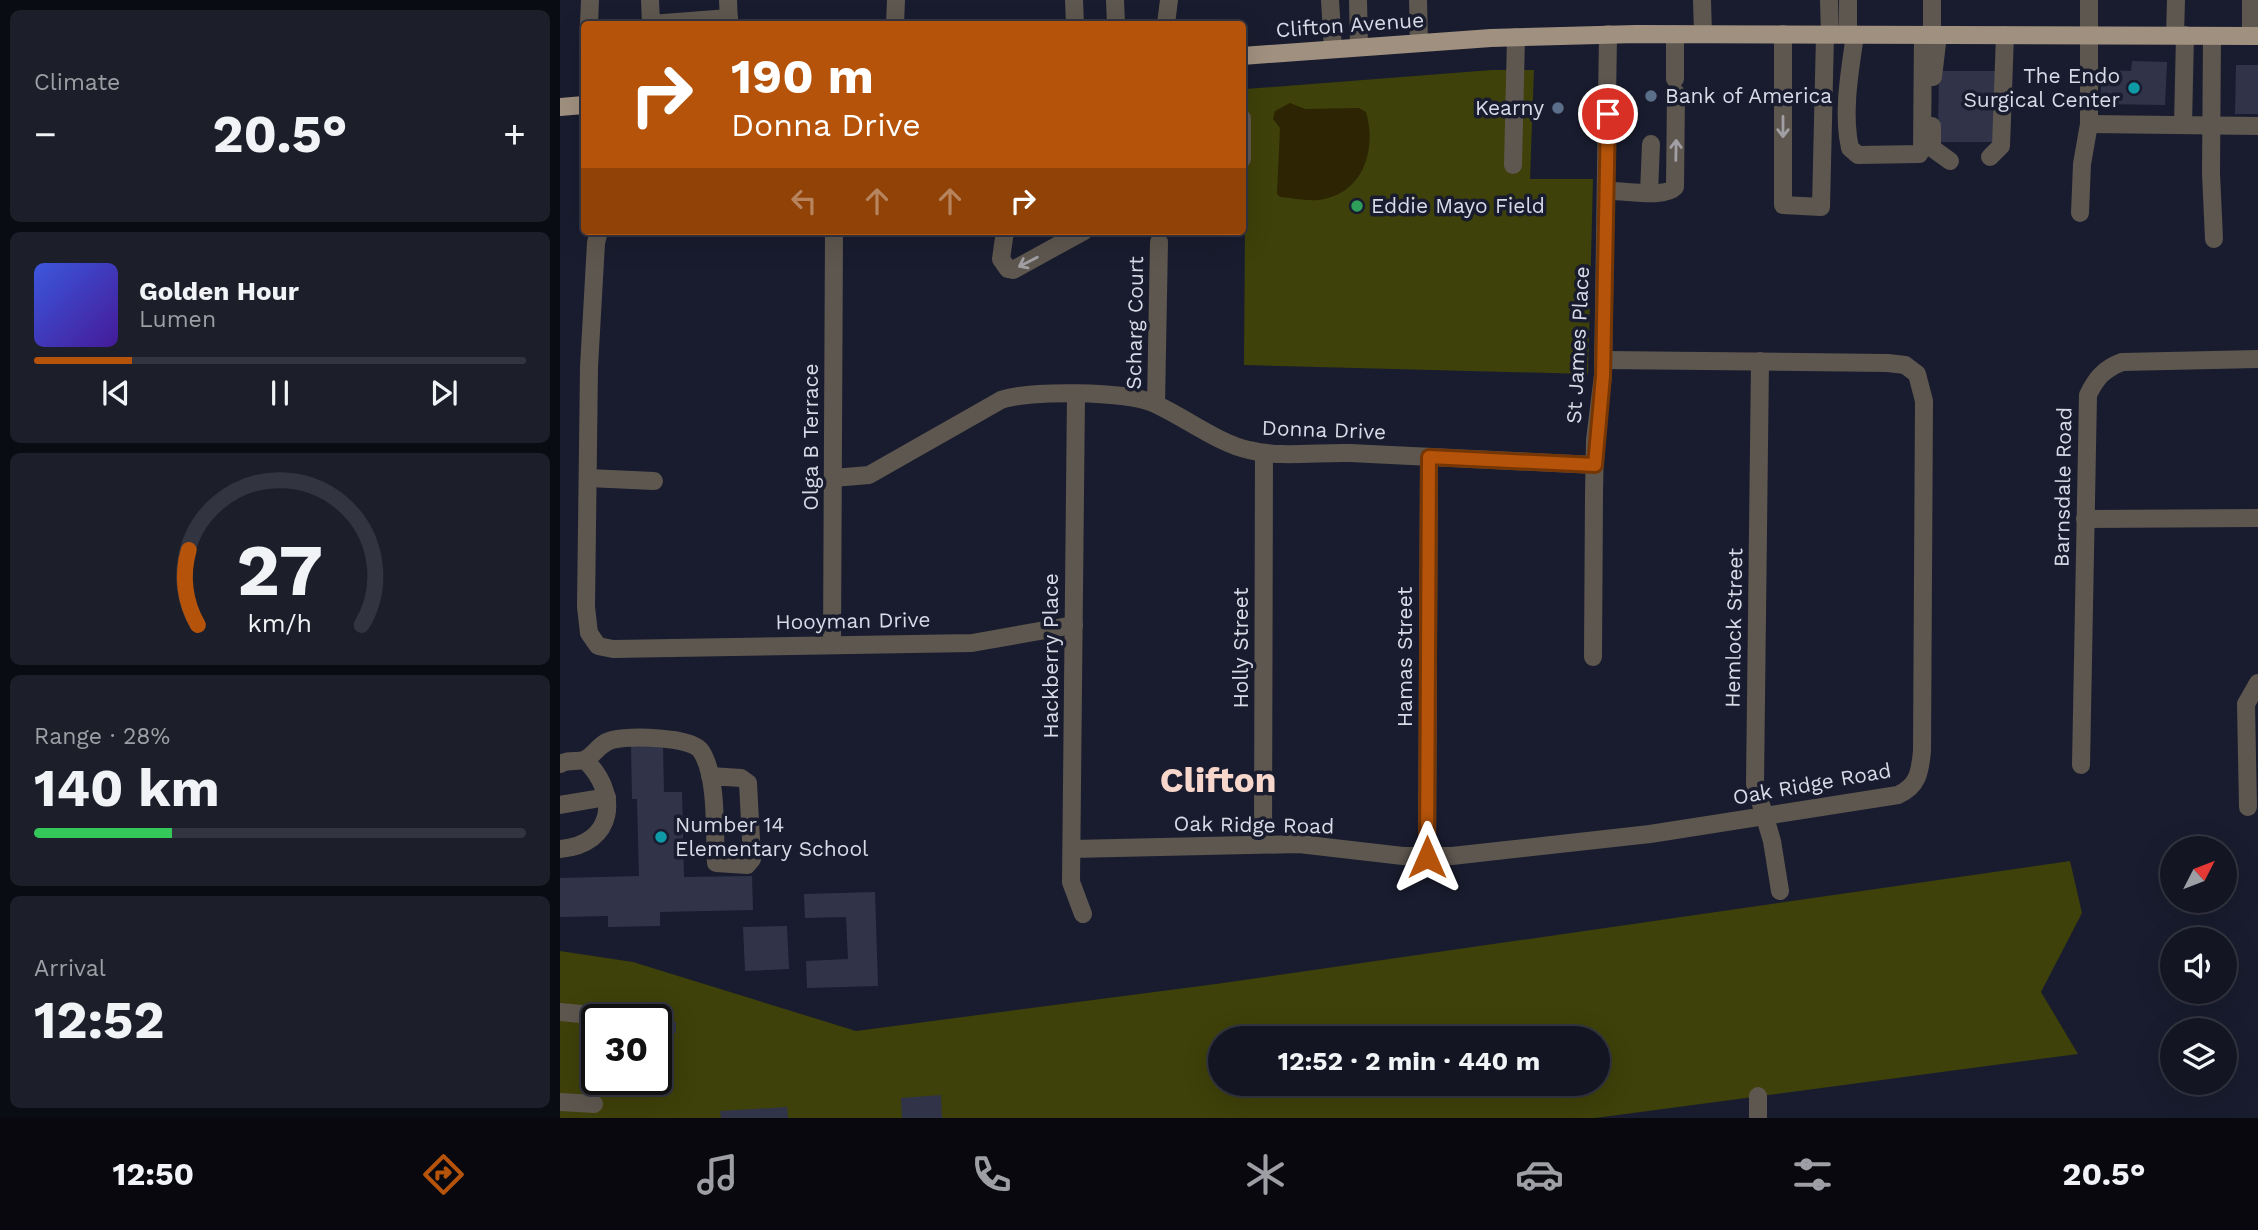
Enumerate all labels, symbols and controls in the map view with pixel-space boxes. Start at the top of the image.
street label: Clifton Avenue [1275,7,1425,42]
text: 190 m [731,47,874,105]
icon: right [616,49,707,140]
place label: The Endo Surgical Center [1964,63,2120,112]
text: Climate [34,69,120,96]
marker: The Endo Surgical Center [2126,80,2142,96]
place label: Bank of America [1665,83,1832,108]
pin [1578,84,1638,144]
marker: Bank of America [1643,88,1659,104]
place label: Kearny [1475,95,1544,120]
icon: arrive [1589,95,1627,133]
marker: Kearny [1550,100,1566,116]
text: 20.5° [212,104,348,165]
text: Donna Drive [731,106,921,144]
text: − [34,112,57,156]
text: + [503,112,526,156]
one-way arrow [1776,115,1790,138]
one-way arrow [1669,139,1683,162]
icon: left [785,182,823,220]
icon: ahead [858,182,896,220]
icon: ahead [931,182,969,220]
icon: right [1004,182,1042,220]
place label: Eddie Mayo Field [1371,193,1545,218]
marker: Eddie Mayo Field [1349,198,1365,214]
one-way arrow [1018,256,1039,269]
street label: Scharg Court [1121,256,1148,390]
street label: St James Place [1561,266,1594,424]
text: Golden Hour [139,276,299,306]
text: Lumen [139,306,216,333]
street label: Olga B Terrace [798,363,823,511]
icon: previous [97,374,135,412]
icon: pause [261,374,299,412]
icon: next [425,374,463,412]
street label: Barnsdale Road [2049,407,2076,567]
street label: Donna Drive [1261,415,1387,444]
text: 27 [237,527,323,613]
street label: Hemlock Street [1720,548,1747,708]
street label: Hackberry Place [1038,573,1063,739]
street label: Holly Street [1228,587,1253,708]
street label: Hamas Street [1392,587,1417,727]
street label: Hooyman Drive [775,607,931,634]
text: km/h [248,609,312,638]
text: Range · 28% [34,723,170,750]
street label: Oak Ridge Road [1731,757,1893,810]
text: 140 km [34,758,220,819]
district label: Clifton [1160,759,1276,801]
street label: Oak Ridge Road [1174,811,1334,838]
place label: Number 14 Elementary School [675,812,869,861]
position arrow [1390,820,1464,894]
marker: Number 14 Elementary School [653,829,669,845]
north arrow [2160,836,2236,914]
map controls [2160,836,2237,1095]
button: sound [2160,927,2237,1004]
text: Arrival [34,955,106,982]
text: 12:52 [34,990,164,1051]
speed limit sign: 30 [581,1004,672,1095]
button: layers [2160,1018,2237,1095]
text: 12:52 · 2 min · 440 m [1278,1046,1540,1076]
icon: directions [419,1150,468,1199]
icon: music [693,1150,742,1199]
icon: phone [967,1150,1016,1199]
icon: climate [1241,1150,1290,1199]
icon: car [1515,1150,1564,1199]
icon: filters [1788,1150,1837,1199]
text: 12:50 [112,1155,194,1193]
text: 20.5° [2062,1155,2146,1193]

